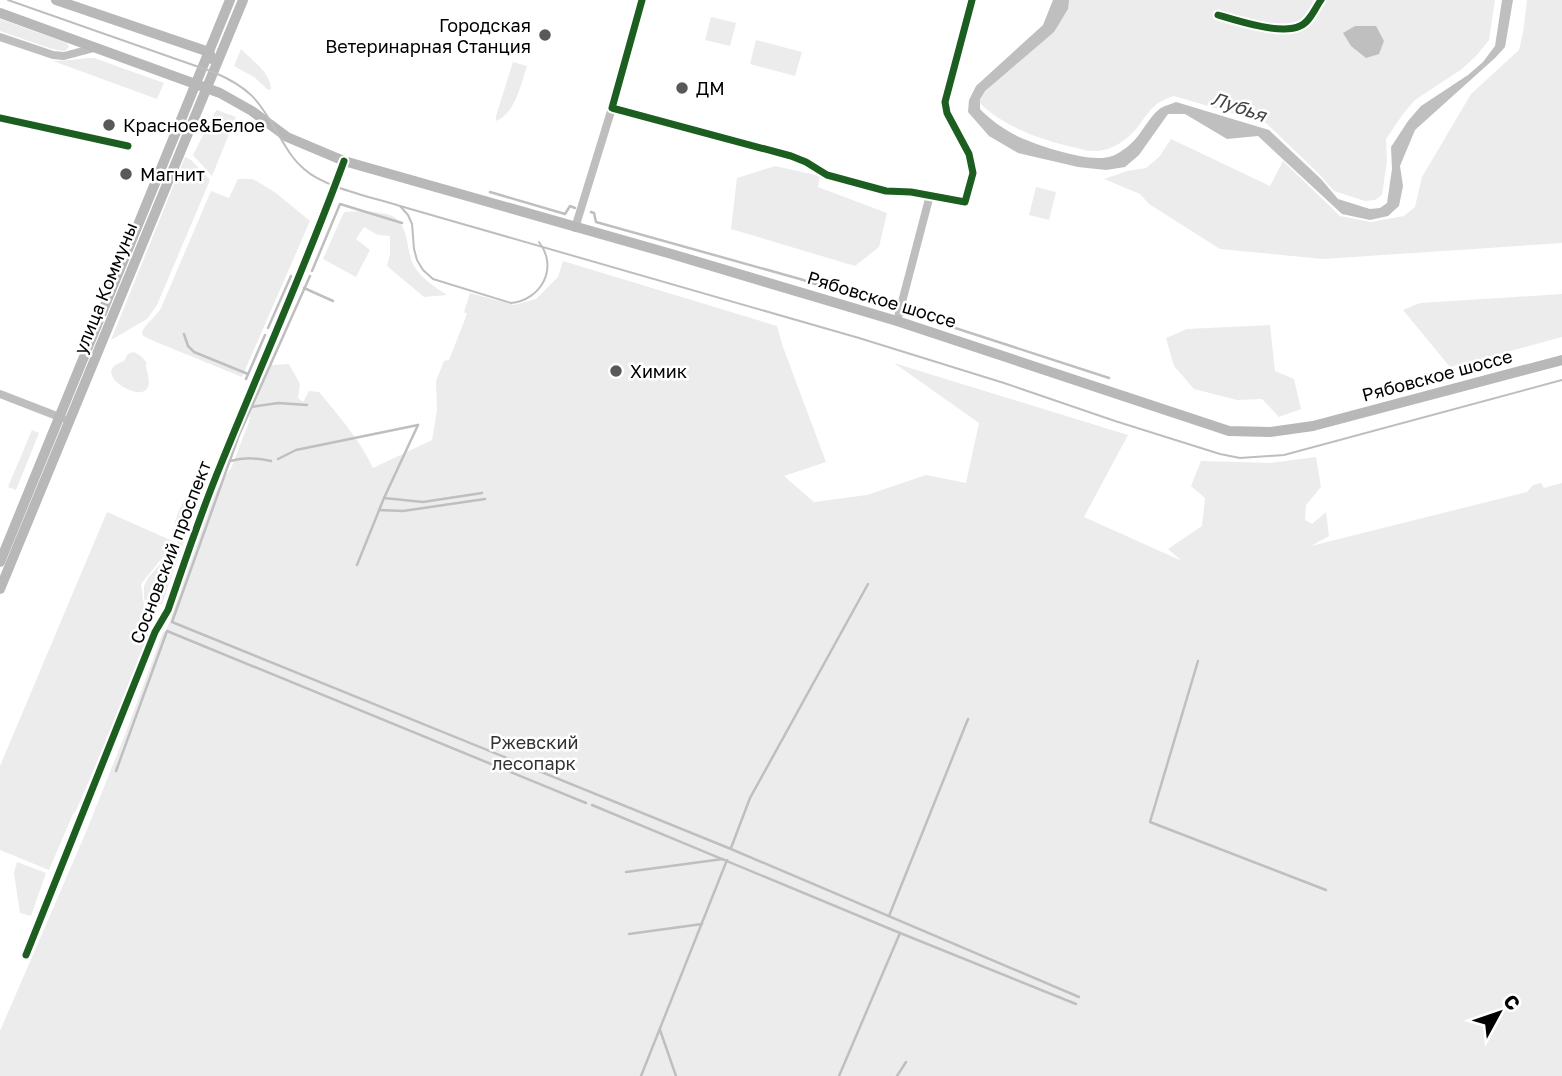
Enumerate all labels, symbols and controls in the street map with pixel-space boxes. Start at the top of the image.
place label: Городская Ветеринарная Станция [325,14,531,57]
marker: Городская Ветеринарная Станция [537,27,553,43]
place label: ДМ [696,77,725,99]
marker: ДМ [674,80,690,96]
water label: Лубья [1209,86,1270,126]
place label: Красное&Белое [123,114,265,136]
marker: Красное&Белое [101,117,117,133]
place label: Магнит [140,163,205,185]
marker: Магнит [118,166,134,182]
street label: улица Коммуны [69,219,141,357]
street label: Рябовское шоссе [805,266,959,332]
street label: Рябовское шоссе [1359,344,1515,406]
place label: Химик [630,360,687,382]
marker: Химик [608,363,624,379]
street label: Сосновский проспект [125,457,215,647]
park label: Ржевский лесопарк [490,731,578,774]
north arrow [1464,978,1534,1048]
text: С [1499,989,1526,1014]

